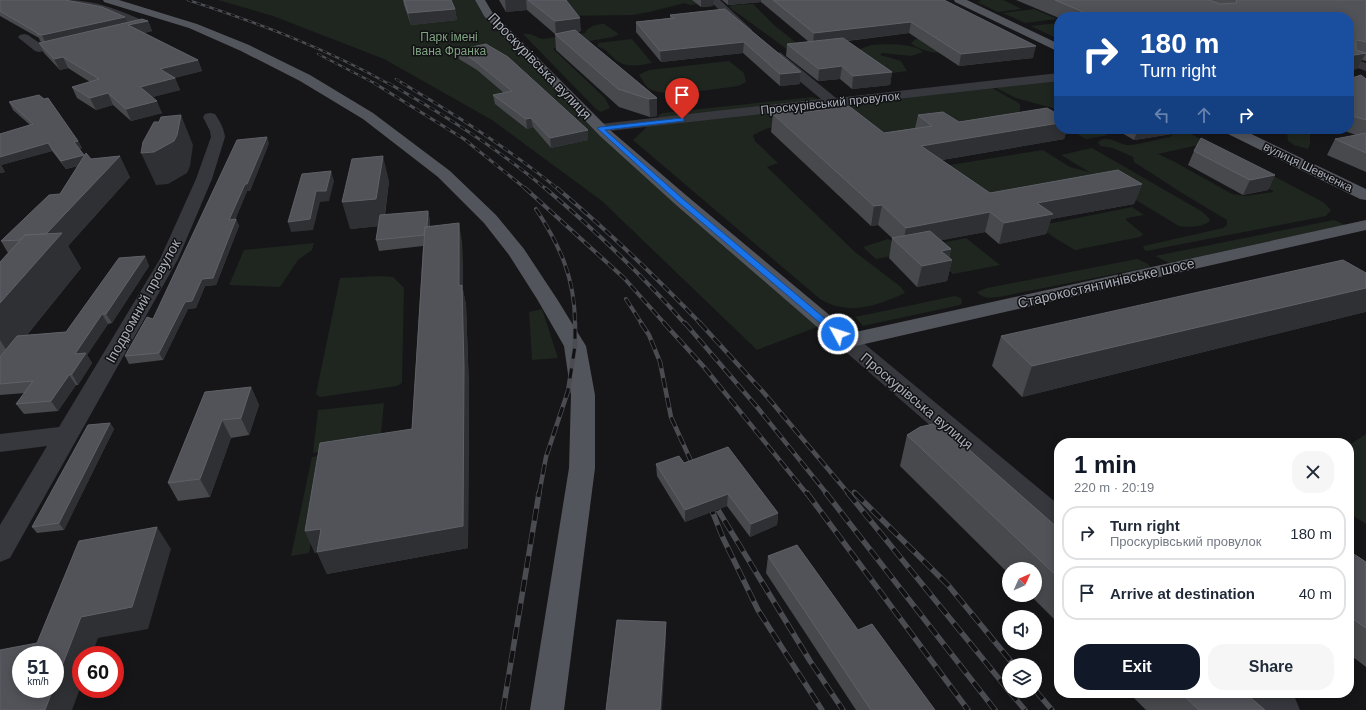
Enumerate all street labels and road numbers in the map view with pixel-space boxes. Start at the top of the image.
street label: Проскурівська вулиця [485,9,595,123]
street label: Проскурівський провулок [760,89,901,117]
street label: вулиця Шевченка [1261,139,1355,195]
street label: Іподромний провулок [102,236,184,366]
street label: Старокостянтинівське шосе [1016,255,1196,311]
street label: Проскурівська вулиця [858,349,976,453]

